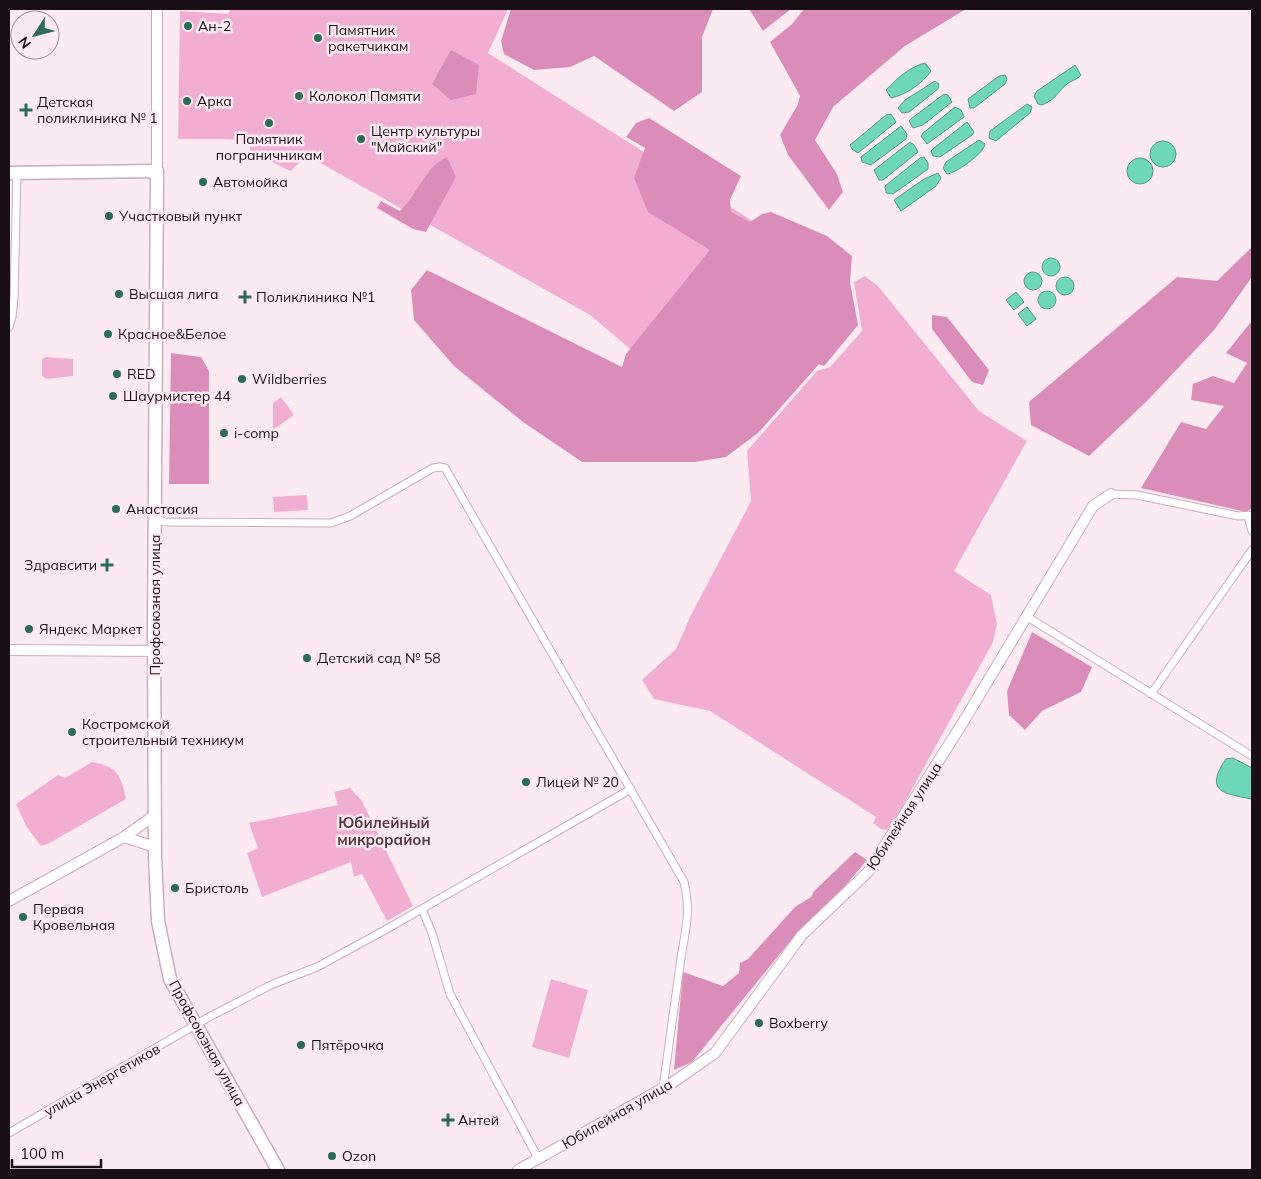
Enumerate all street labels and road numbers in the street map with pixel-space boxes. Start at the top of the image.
street label: Профсоюзная улица [146,534,164,676]
street label: Юбилейная улица [863,759,945,873]
street label: Профсоюзная улица [165,977,249,1109]
street label: улица Энергетиков [41,1039,163,1121]
street label: Юбилейная улица [559,1075,675,1153]

